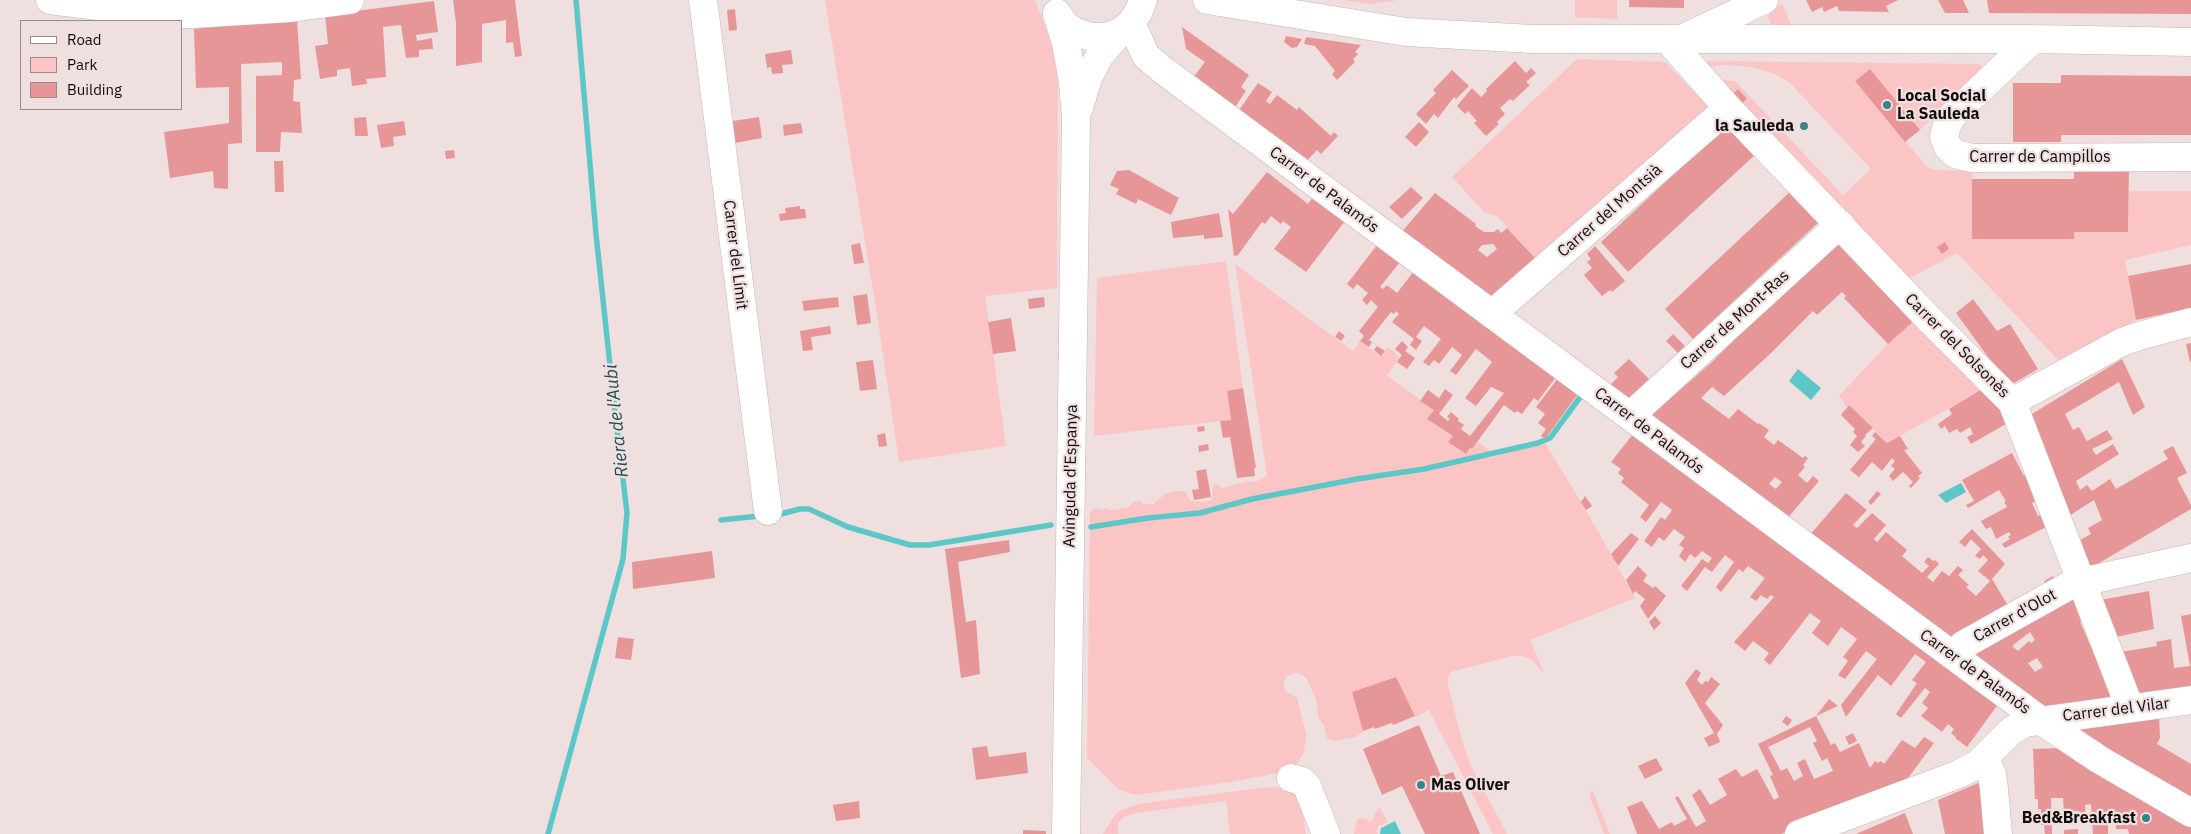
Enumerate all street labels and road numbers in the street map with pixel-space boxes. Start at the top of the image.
street label: Carrer de Palamós [1265,143,1383,237]
street label: Carrer de Campillos [1969,147,2111,167]
street label: Carrer del Montsià [1554,161,1666,261]
street label: Carrer del Límit [719,199,751,311]
street label: Carrer de Mont-Ras [1677,266,1793,374]
street label: Carrer del Solsonès [1901,290,2013,402]
street label: Carrer de Palamós [1590,384,1708,478]
street label: Avinguda d'Espanya [1060,404,1082,548]
street label: Carrer d'Olot [1970,585,2060,647]
street label: Carrer de Palamós [1916,625,2034,719]
street label: Carrer del Vilar [2062,694,2170,726]

